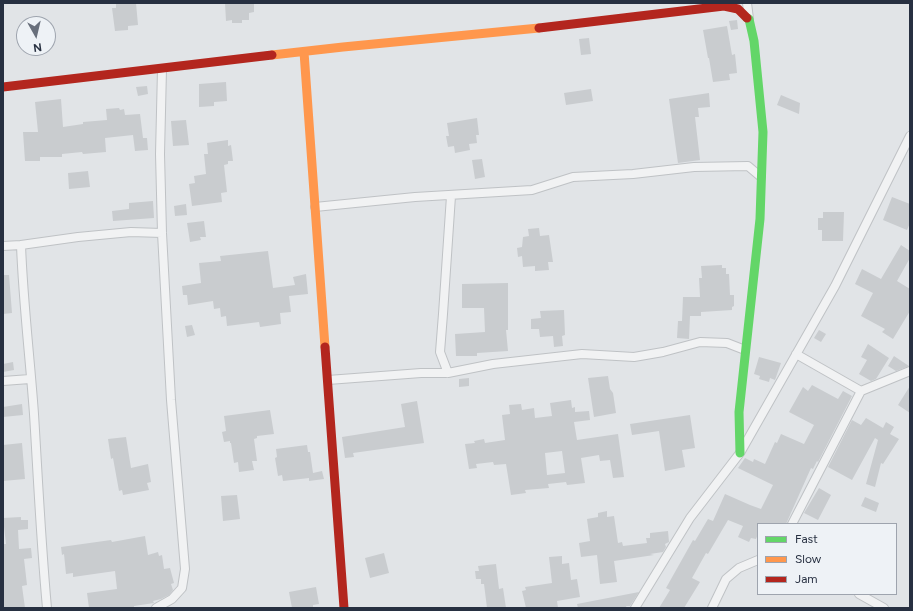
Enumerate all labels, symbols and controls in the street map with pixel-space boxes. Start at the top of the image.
north arrow [16,16,56,56]
text: N [32,40,43,54]
legend [757,523,897,595]
text: Fast [795,532,818,546]
text: Slow [795,552,821,566]
text: Jam [795,572,818,586]

